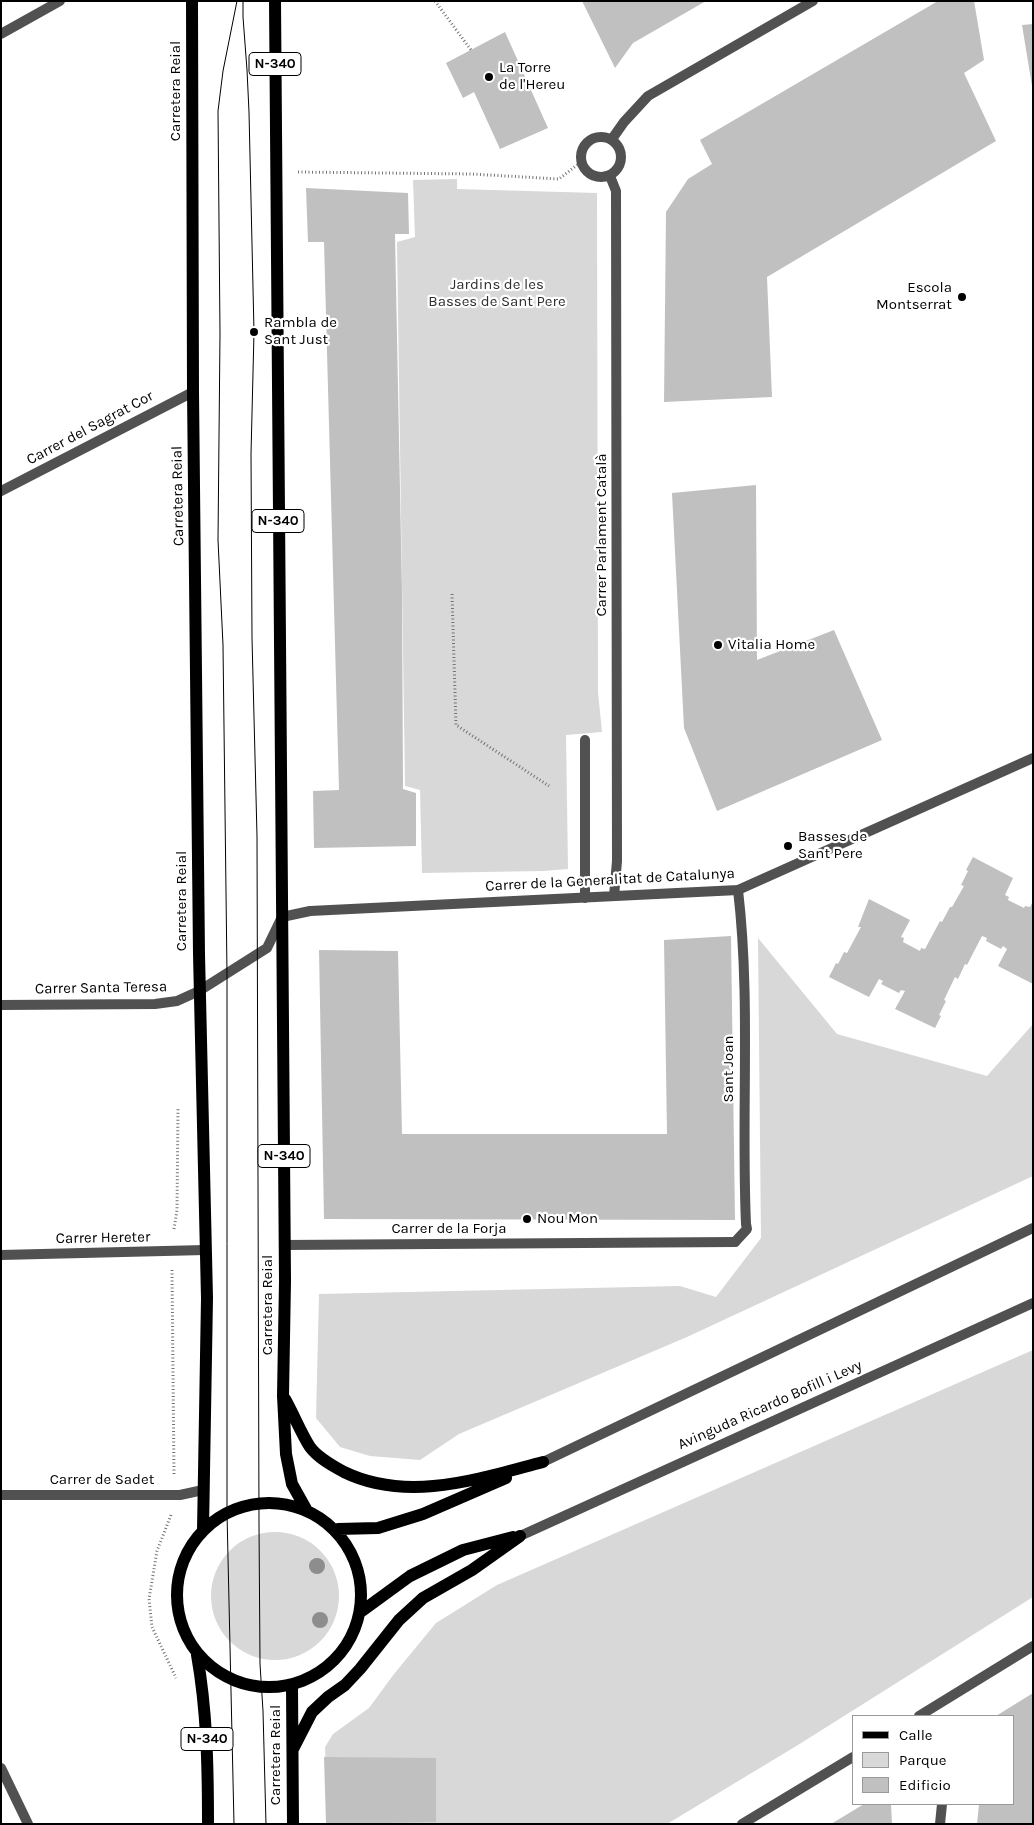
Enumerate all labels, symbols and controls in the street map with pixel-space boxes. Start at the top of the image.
street label: Carretera Reial [167,41,185,141]
road number: N-340 [249,52,301,76]
place label: La Torre de l'Hereu [499,59,565,94]
marker: La Torre de l'Hereu [483,71,495,83]
park label: Jardins de les Basses de Sant Pere [428,276,566,311]
place label: Escola Montserrat [876,279,952,314]
marker: Escola Montserrat [956,291,968,303]
place label: Rambla de Sant Just [264,314,337,349]
marker: Rambla de Sant Just [248,326,260,338]
street label: Carrer del Sagrat Cor [24,387,156,469]
street label: Carretera Reial [168,446,188,546]
street label: Carrer Parlament Català [593,453,611,617]
road number: N-340 [252,510,304,532]
place label: Vitalia Home [728,636,815,654]
marker: Vitalia Home [712,639,724,651]
place label: Basses de Sant Pere [798,828,867,863]
marker: Basses de Sant Pere [782,840,794,852]
street label: Carretera Reial [173,851,191,951]
street label: Carrer de la Generalitat de Catalunya [485,864,735,896]
street label: Carrer Santa Teresa [35,978,167,998]
street label: Sant Joan [720,1035,738,1103]
road number: N-340 [258,1144,310,1168]
place label: Nou Mon [537,1210,598,1228]
marker: Nou Mon [521,1213,533,1225]
street label: Carrer de la Forja [391,1220,507,1238]
street label: Carrer Hereter [56,1228,150,1248]
street label: Carretera Reial [259,1255,277,1355]
street label: Avinguda Ricardo Bofill i Levy [675,1356,865,1454]
street label: Carrer de Sadet [50,1471,154,1489]
street label: Carretera Reial [267,1705,285,1805]
legend [852,1715,1014,1805]
text: Calle [899,1726,933,1744]
road number: N-340 [181,1728,233,1750]
text: Parque [899,1751,947,1769]
text: Edificio [899,1776,951,1794]

